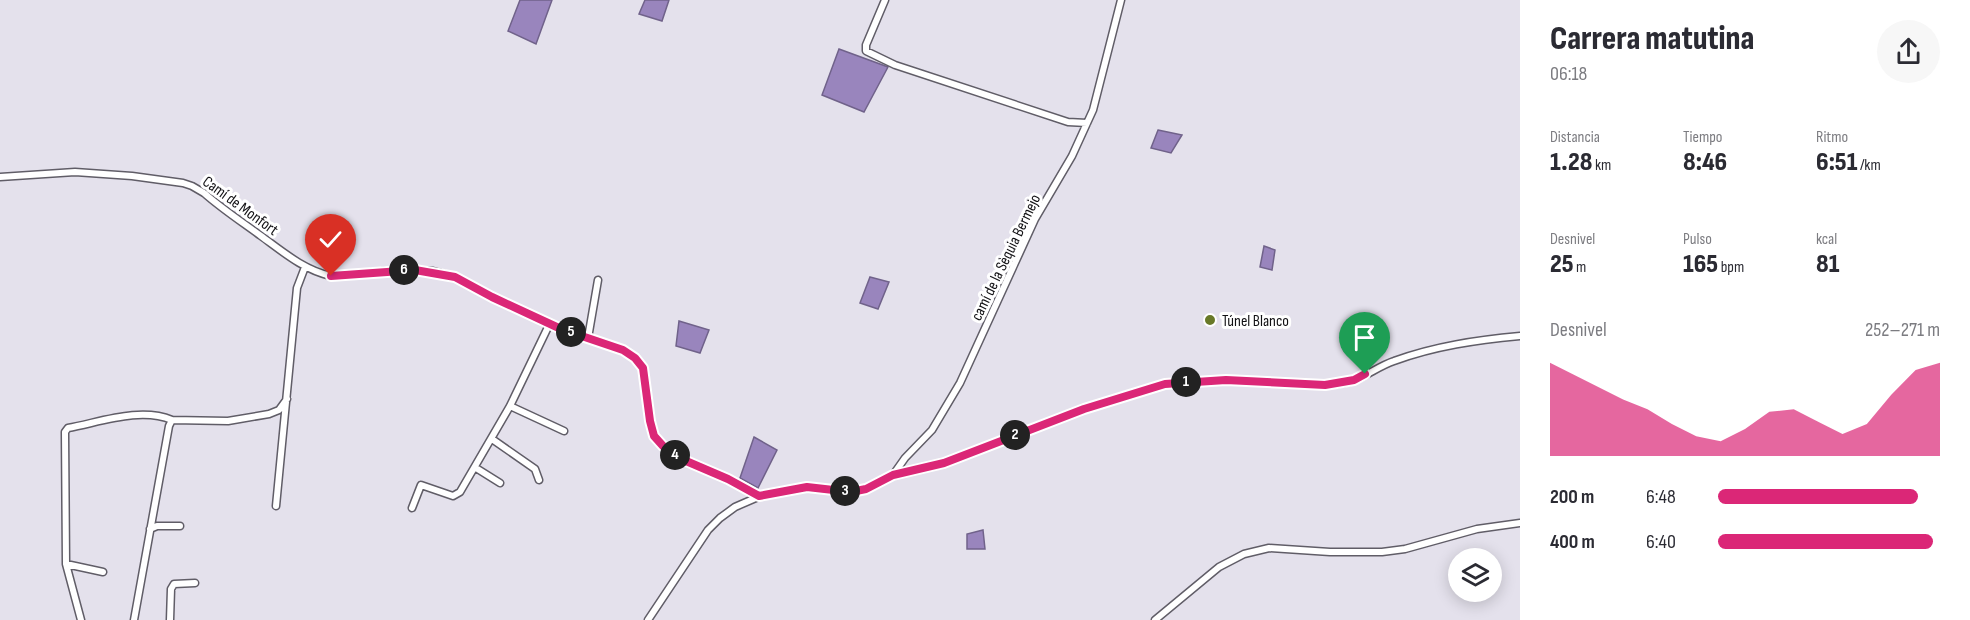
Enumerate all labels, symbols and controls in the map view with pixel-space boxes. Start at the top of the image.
text: Carrera matutina [1550,19,1754,59]
button: share [1877,20,1940,83]
text: 06:18 [1550,62,1587,86]
text: Distancia [1550,128,1600,147]
text: Tiempo [1683,128,1722,147]
text: Ritmo [1816,128,1848,147]
text: 1.28 [1550,147,1592,178]
text: 8:46 [1683,147,1727,178]
text: 6:51 [1816,147,1857,178]
text: km [1592,156,1611,175]
text: /km [1857,156,1881,175]
street label: Camí de Monfort [199,172,282,240]
street label: camí de la Sèquia Bermejo [968,191,1045,324]
pin [305,214,356,276]
icon: check [314,223,347,256]
text: Desnivel [1550,230,1595,249]
text: Pulso [1683,230,1712,249]
text: kcal [1816,230,1837,249]
text: 25 [1550,249,1574,280]
text: 165 [1683,249,1718,280]
text: 81 [1816,249,1839,280]
pin: 6 [389,255,419,285]
text: m [1574,258,1586,277]
text: bpm [1718,258,1744,277]
text: 6 [400,260,408,279]
place label: Túnel Blanco [1222,312,1289,331]
pin [1339,312,1390,374]
marker: Túnel Blanco [1203,313,1217,327]
pin: 5 [556,317,586,347]
text: Desnivel [1550,318,1607,342]
text: 252–271 m [1865,318,1940,342]
icon: arrive [1348,321,1381,354]
text: 5 [567,322,575,341]
pin: 1 [1171,367,1201,397]
text: 1 [1183,372,1189,391]
pin: 2 [1000,420,1030,450]
text: 2 [1011,425,1019,444]
pin: 4 [660,440,690,470]
text: 4 [671,445,679,464]
pin: 3 [830,476,860,506]
text: 3 [841,481,849,500]
text: 200 m [1550,485,1594,509]
text: 6:48 [1646,485,1676,509]
text: 400 m [1550,530,1595,554]
text: 6:40 [1646,530,1676,554]
map controls [1448,548,1502,602]
button: layers [1448,548,1502,602]

